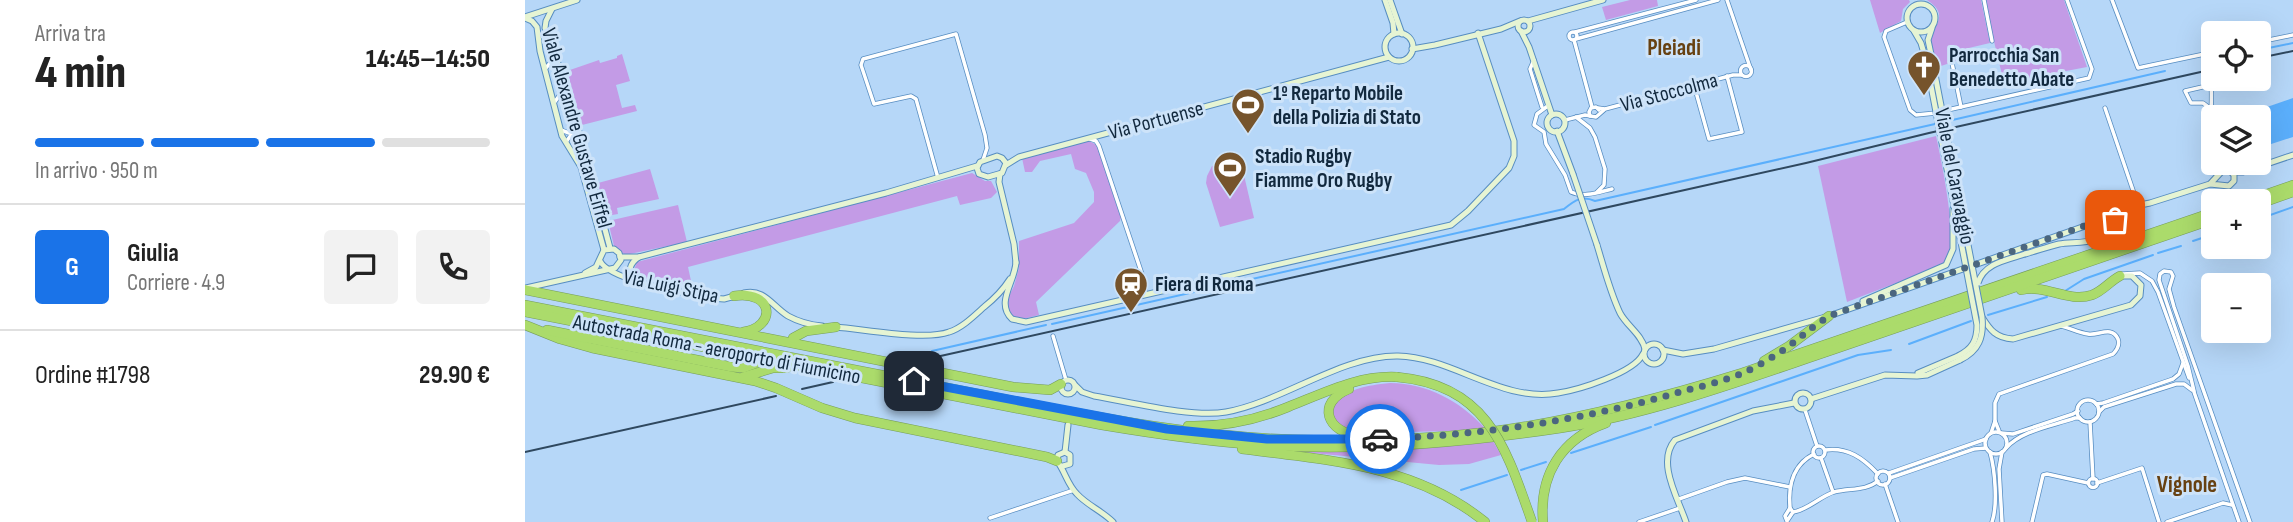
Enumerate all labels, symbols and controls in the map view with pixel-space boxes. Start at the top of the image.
text: Arriva tra [35,20,106,48]
map controls [2201,21,2271,343]
button: locate [2201,21,2271,91]
street label: Viale Alexandre Gustave Eiffel [536,25,617,231]
district label: Pleiadi [1647,34,1701,62]
place label: Parrocchia San Benedetto Abate [1949,43,2074,92]
text: 14:45–14:50 [366,44,490,75]
text: 4 min [35,46,126,101]
church icon: Parrocchia San Benedetto Abate [1905,48,1943,97]
street label: Via Stoccolma [1618,68,1720,117]
place label: 1º Reparto Mobile della Polizia di Stato [1273,81,1421,130]
sports icon: 1º Reparto Mobile della Polizia di Stato [1229,86,1267,135]
street label: Via Portuense [1106,96,1206,145]
button: layers [2201,105,2271,175]
street label: Viale del Caravaggio [1929,106,1980,246]
place label: Stadio Rugby Fiamme Oro Rugby [1255,144,1393,193]
sports icon: Stadio Rugby Fiamme Oro Rugby [1211,149,1249,198]
text: In arrivo · 950 m [35,157,158,185]
button: + [2201,189,2271,259]
pin [2085,190,2145,250]
icon: bag [2096,201,2134,239]
button: chat [324,230,398,304]
button: phone [416,230,490,304]
text: Giulia [127,238,179,269]
text: G [65,252,79,283]
street label: Via Luigi Stipa [621,264,721,309]
station icon: Fiera di Roma [1112,265,1150,314]
text: Corriere · 4.9 [127,269,225,297]
place label: Fiera di Roma [1155,272,1254,297]
button: − [2201,273,2271,343]
street label: Autostrada Roma - aeroporto di Fiumicino [570,309,863,390]
pin [884,351,944,411]
text: Ordine #1798 [35,360,150,391]
text: 29.90 € [419,360,490,391]
icon: home [895,362,933,400]
courier [1345,404,1415,474]
icon: car [1361,420,1399,458]
district label: Vignole [2157,471,2217,499]

